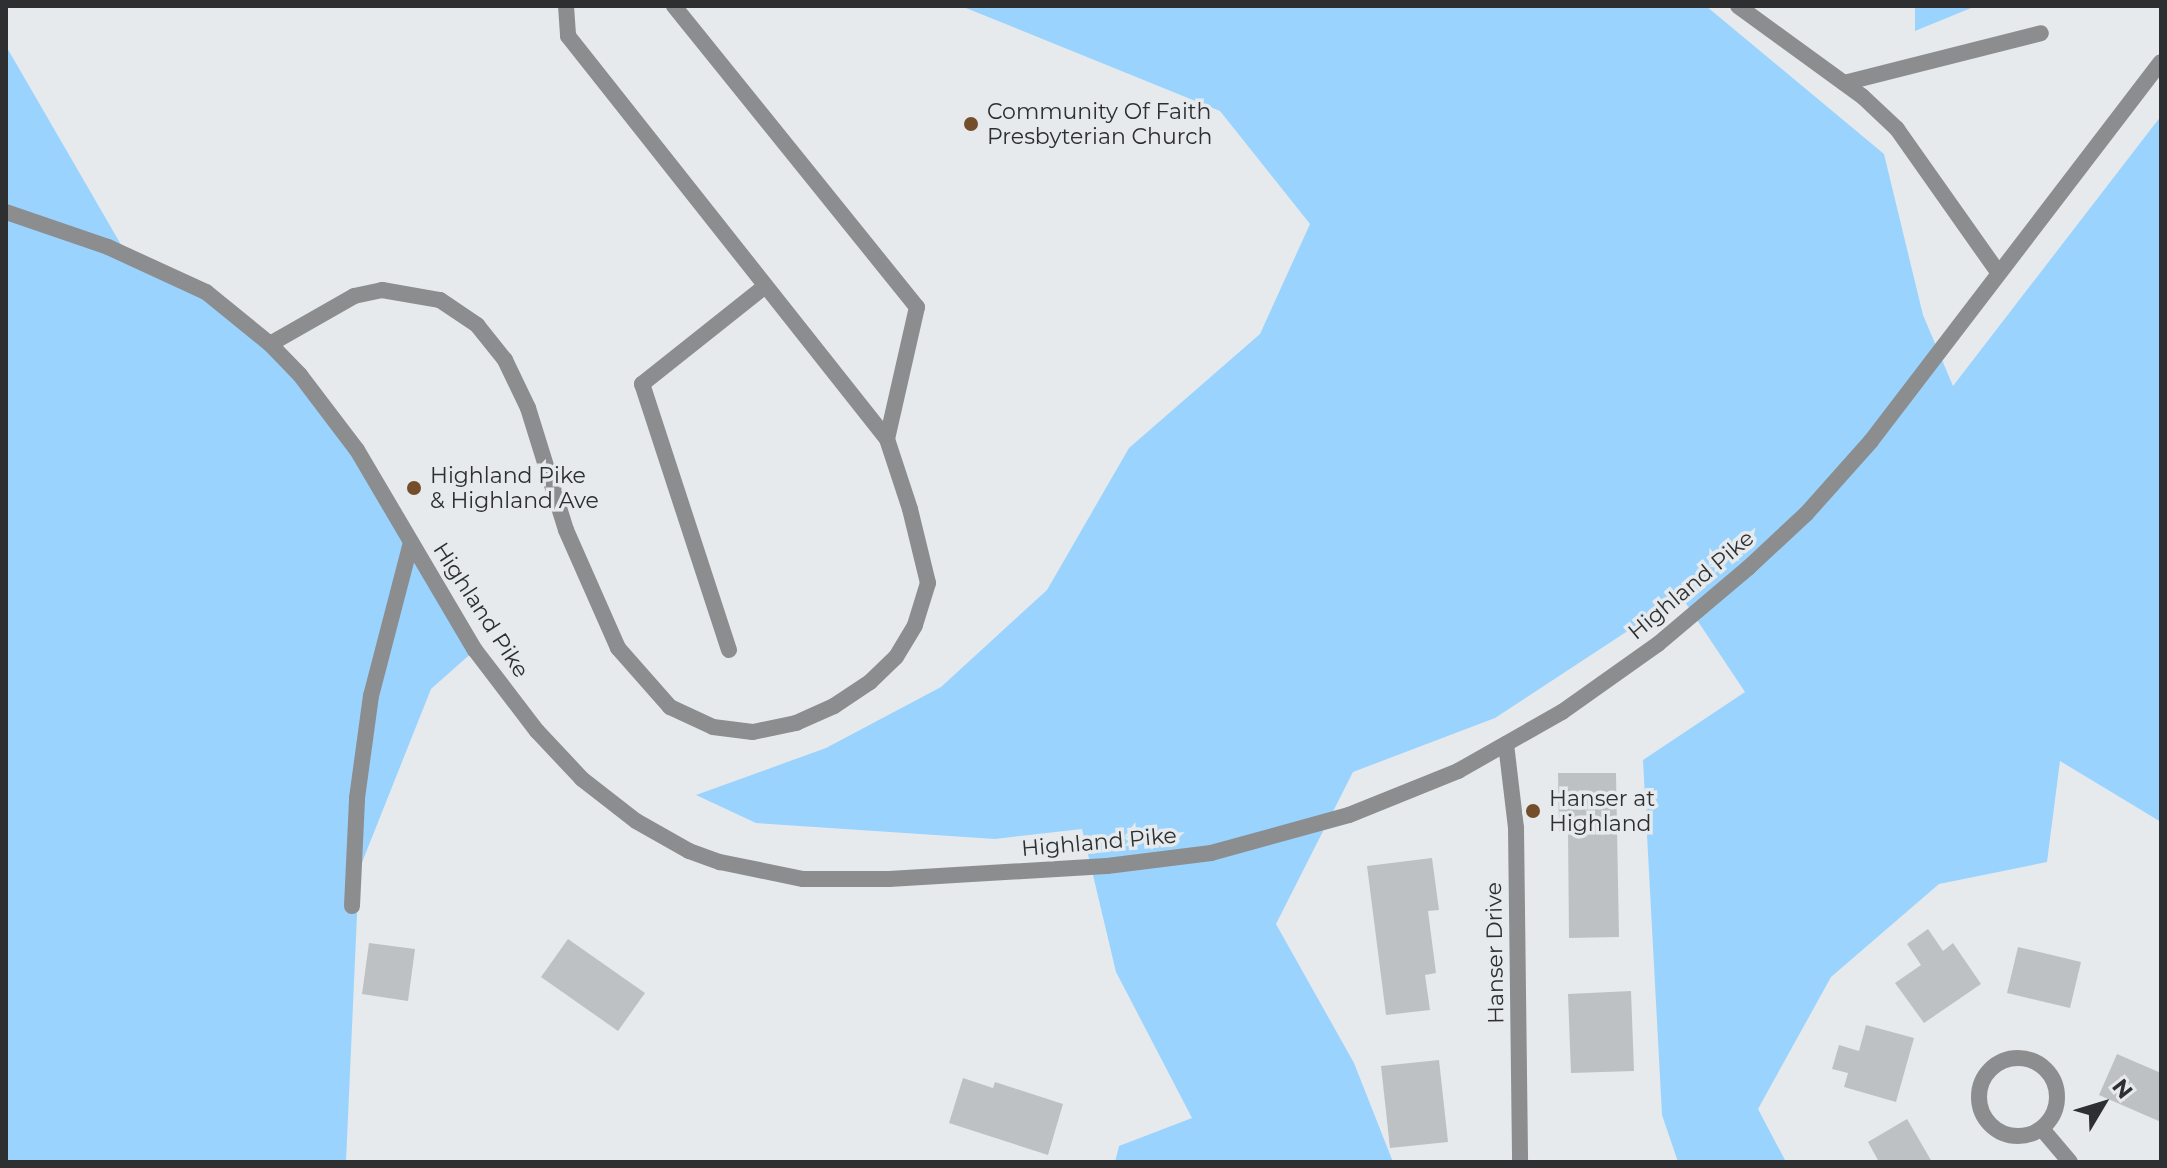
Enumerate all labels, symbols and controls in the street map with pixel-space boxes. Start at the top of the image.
place label: Community Of Faith Presbyterian Church [987,98,1212,150]
marker: Community Of Faith Presbyterian Church [962,115,980,133]
place label: Highland Pike & Highland Ave [430,462,599,514]
marker: Highland Pike & Highland Ave [405,479,423,497]
street label: Highland Pike [1623,525,1759,645]
street label: Highland Pike [427,537,535,683]
place label: Hanser at Highland [1549,785,1655,836]
marker: Hanser at Highland [1524,802,1542,820]
street label: Highland Pike [1020,822,1178,862]
street label: Hanser Drive [1481,882,1509,1024]
north arrow [2063,1064,2143,1144]
text: N [2106,1074,2138,1104]

